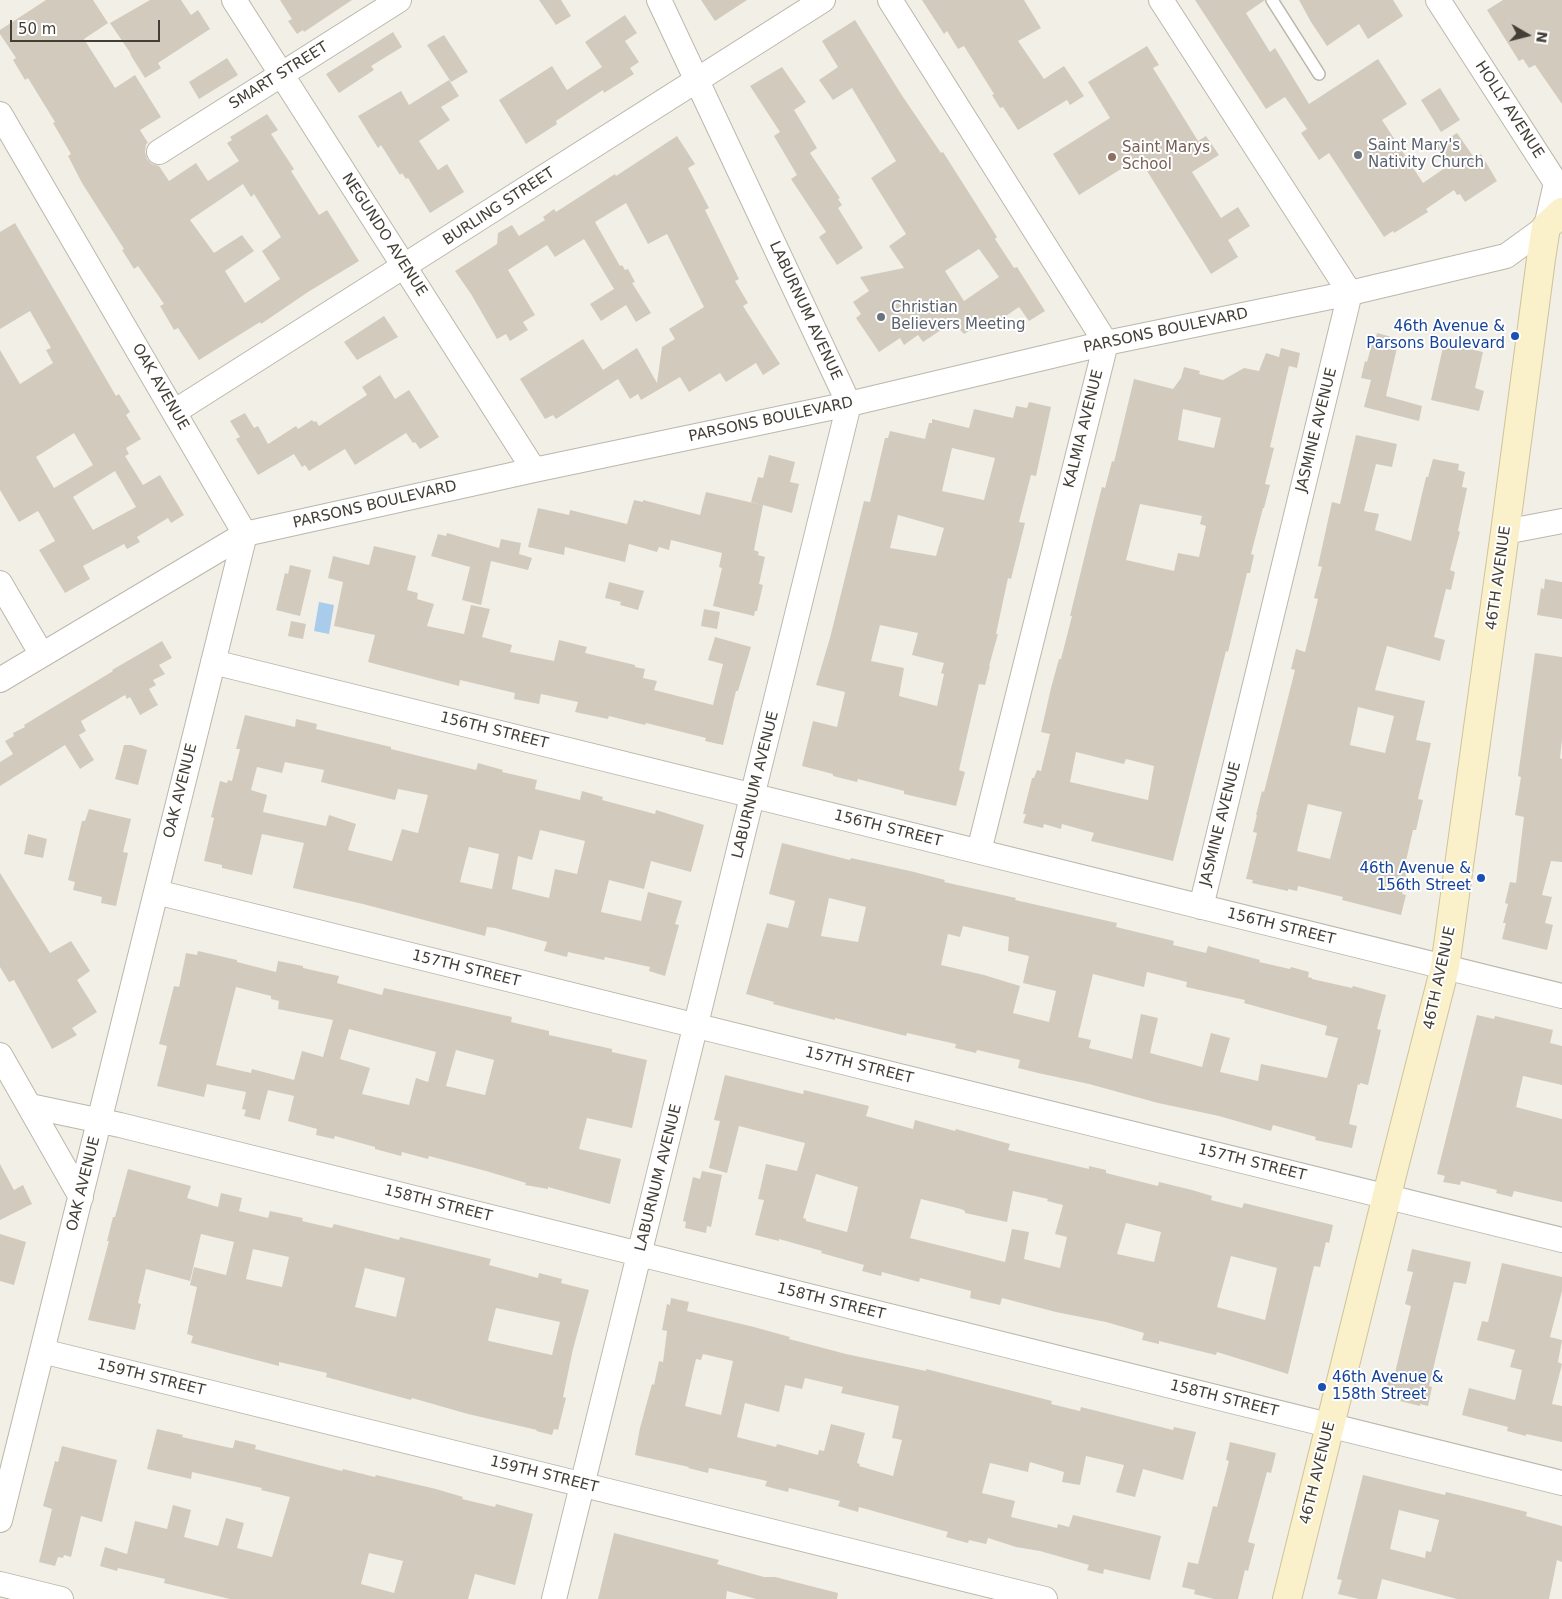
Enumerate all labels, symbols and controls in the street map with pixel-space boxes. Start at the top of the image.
scale bar [12,10,162,42]
north arrow [1502,10,1552,60]
text: 50 m [18,20,56,38]
text: N [1533,30,1551,44]
street label: SMART STREET [226,38,332,114]
street label: HOLLY AVENUE [1471,58,1547,162]
place label: Saint Mary's Nativity Church [1368,137,1484,172]
place label: Saint Marys School [1122,139,1210,174]
marker: Saint Mary's Nativity Church [1352,149,1364,161]
marker: Saint Marys School [1106,151,1118,163]
street label: BURLING STREET [440,164,558,250]
street label: NEGUNDO AVENUE [337,170,431,300]
street label: LABURNUM AVENUE [765,239,845,383]
place label: Christian Believers Meeting [891,299,1025,334]
street label: PARSONS BOULEVARD [1082,305,1250,357]
marker: Christian Believers Meeting [875,311,887,323]
place label: 46th Avenue & Parsons Boulevard [1366,318,1505,353]
marker: 46th Avenue & Parsons Boulevard [1509,330,1521,342]
street label: OAK AVENUE [128,340,192,434]
street label: JASMINE AVENUE [1293,366,1341,494]
street label: KALMIA AVENUE [1061,368,1107,490]
street label: PARSONS BOULEVARD [687,394,855,446]
street label: PARSONS BOULEVARD [291,477,459,533]
street label: 46TH AVENUE [1483,525,1515,631]
street label: 156TH STREET [438,709,550,753]
street label: LABURNUM AVENUE [729,709,783,861]
street label: OAK AVENUE [161,742,201,840]
street label: JASMINE AVENUE [1197,760,1245,888]
street label: 156TH STREET [832,807,944,851]
place label: 46th Avenue & 156th Street [1360,860,1471,895]
marker: 46th Avenue & 156th Street [1475,872,1487,884]
street label: 156TH STREET [1225,905,1337,949]
street label: 46TH AVENUE [1420,925,1460,1031]
street label: 157TH STREET [410,947,522,991]
street label: 157TH STREET [803,1044,915,1088]
street label: LABURNUM AVENUE [632,1102,686,1254]
street label: OAK AVENUE [64,1135,104,1233]
street label: 157TH STREET [1196,1141,1308,1185]
street label: 158TH STREET [382,1182,494,1226]
street label: 158TH STREET [775,1280,887,1324]
street label: 159TH STREET [95,1356,207,1400]
place label: 46th Avenue & 158th Street [1332,1369,1443,1404]
street label: 158TH STREET [1168,1377,1280,1421]
marker: 46th Avenue & 158th Street [1316,1381,1328,1393]
street label: 46TH AVENUE [1297,1420,1339,1526]
street label: 159TH STREET [488,1453,600,1497]

